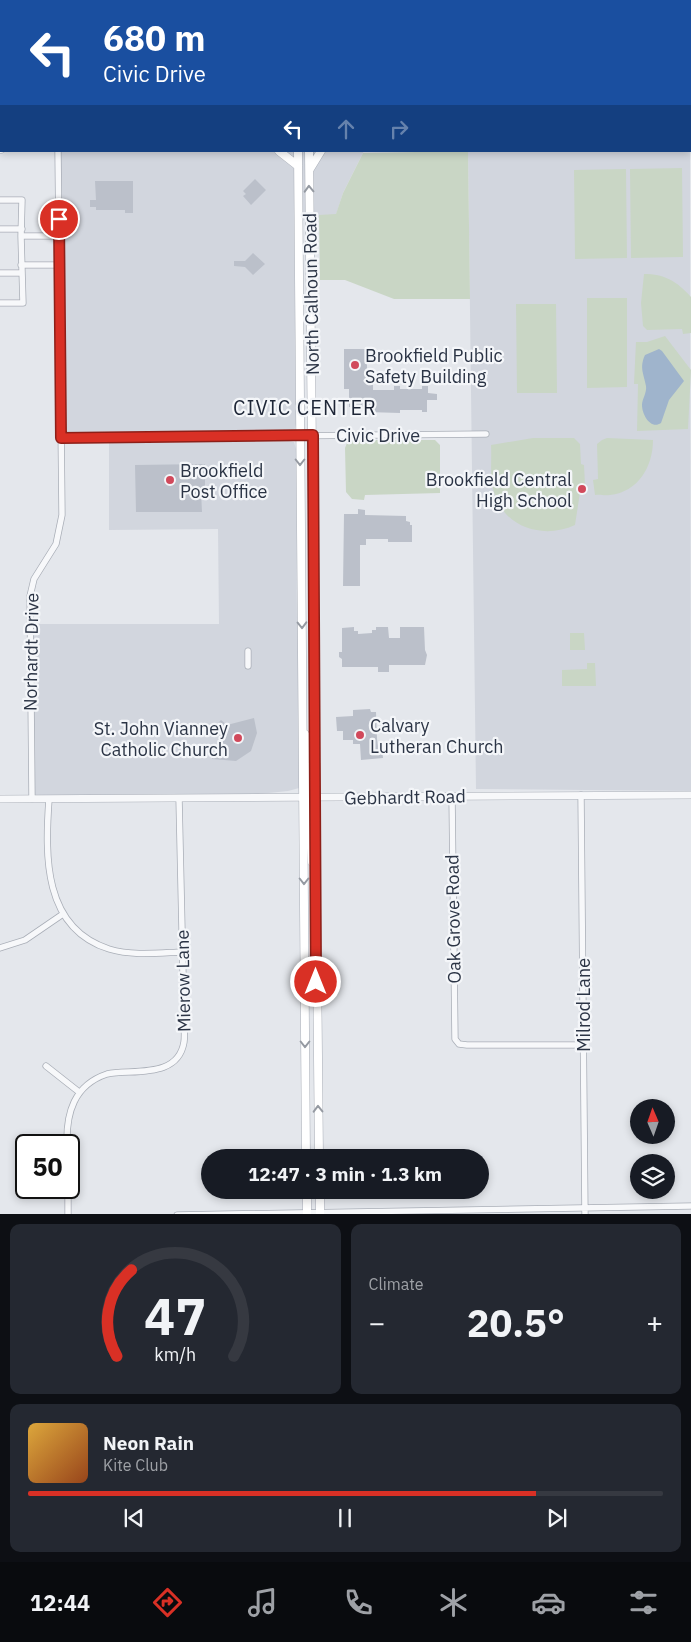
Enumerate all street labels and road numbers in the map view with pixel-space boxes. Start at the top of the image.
street label: North Calhoun Road [298,213,324,375]
street label: Civic Drive [336,424,420,447]
street label: Norhardt Drive [18,592,44,711]
street label: Gebhardt Road [344,784,466,810]
street label: Oak Grove Road [440,854,466,984]
street label: Mierow Lane [171,930,195,1032]
street label: Milrod Lane [572,958,595,1052]

